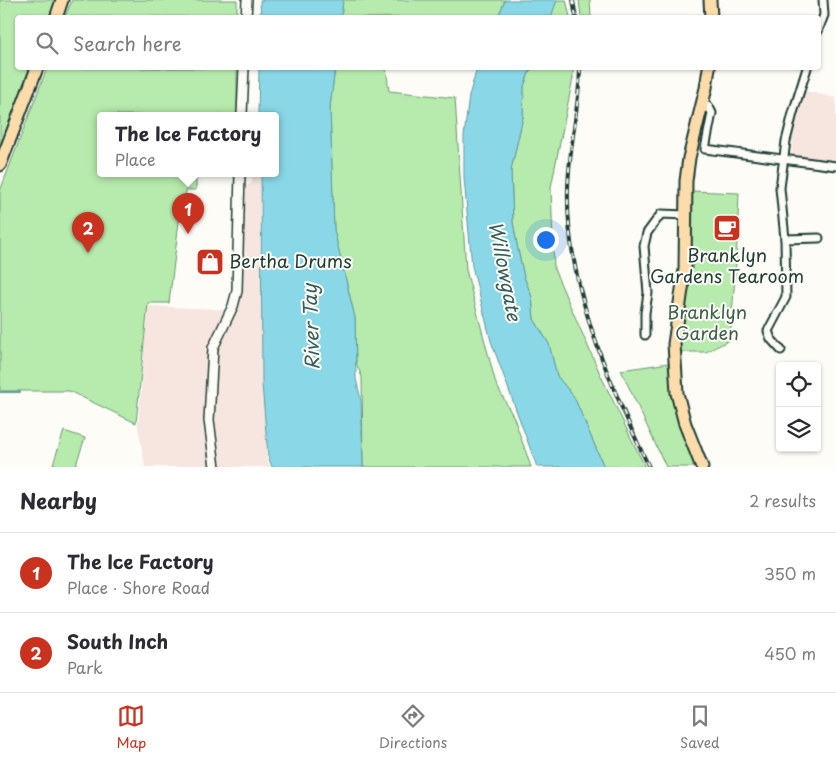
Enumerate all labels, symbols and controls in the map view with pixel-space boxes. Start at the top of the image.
search box [15,15,821,70]
icon: search [33,29,61,57]
text: Search here [73,29,182,57]
popup [97,112,279,177]
text: The Ice Factory [115,119,261,147]
text: Place [115,147,156,171]
pin: 1 [172,193,204,234]
pin: 2 [72,212,104,253]
cafe icon: Branklyn Gardens Tearoom [712,213,742,243]
water label: Willowgate [483,218,530,324]
your location [533,227,559,253]
place label: Branklyn Gardens Tearoom [650,241,804,289]
shop icon: Bertha Drums [195,247,225,277]
place label: Bertha Drums [229,247,352,274]
water label: River Tay [294,282,325,371]
park label: Branklyn Garden [667,298,747,346]
map controls [776,362,821,452]
button: locate [776,362,821,407]
button: layers [776,407,821,452]
text: Nearby [20,484,97,516]
text: 2 results [749,488,816,512]
text: The Ice Factory [67,547,214,575]
text: 1 [32,561,40,585]
text: 350 m [764,561,816,585]
text: Place · Shore Road [67,575,210,599]
text: South Inch [67,627,168,655]
text: 2 [30,641,42,665]
text: 450 m [764,641,816,665]
text: Park [67,655,103,679]
tab: Map [116,702,146,753]
tab: Directions [379,702,447,753]
tab: Saved [680,702,720,753]

